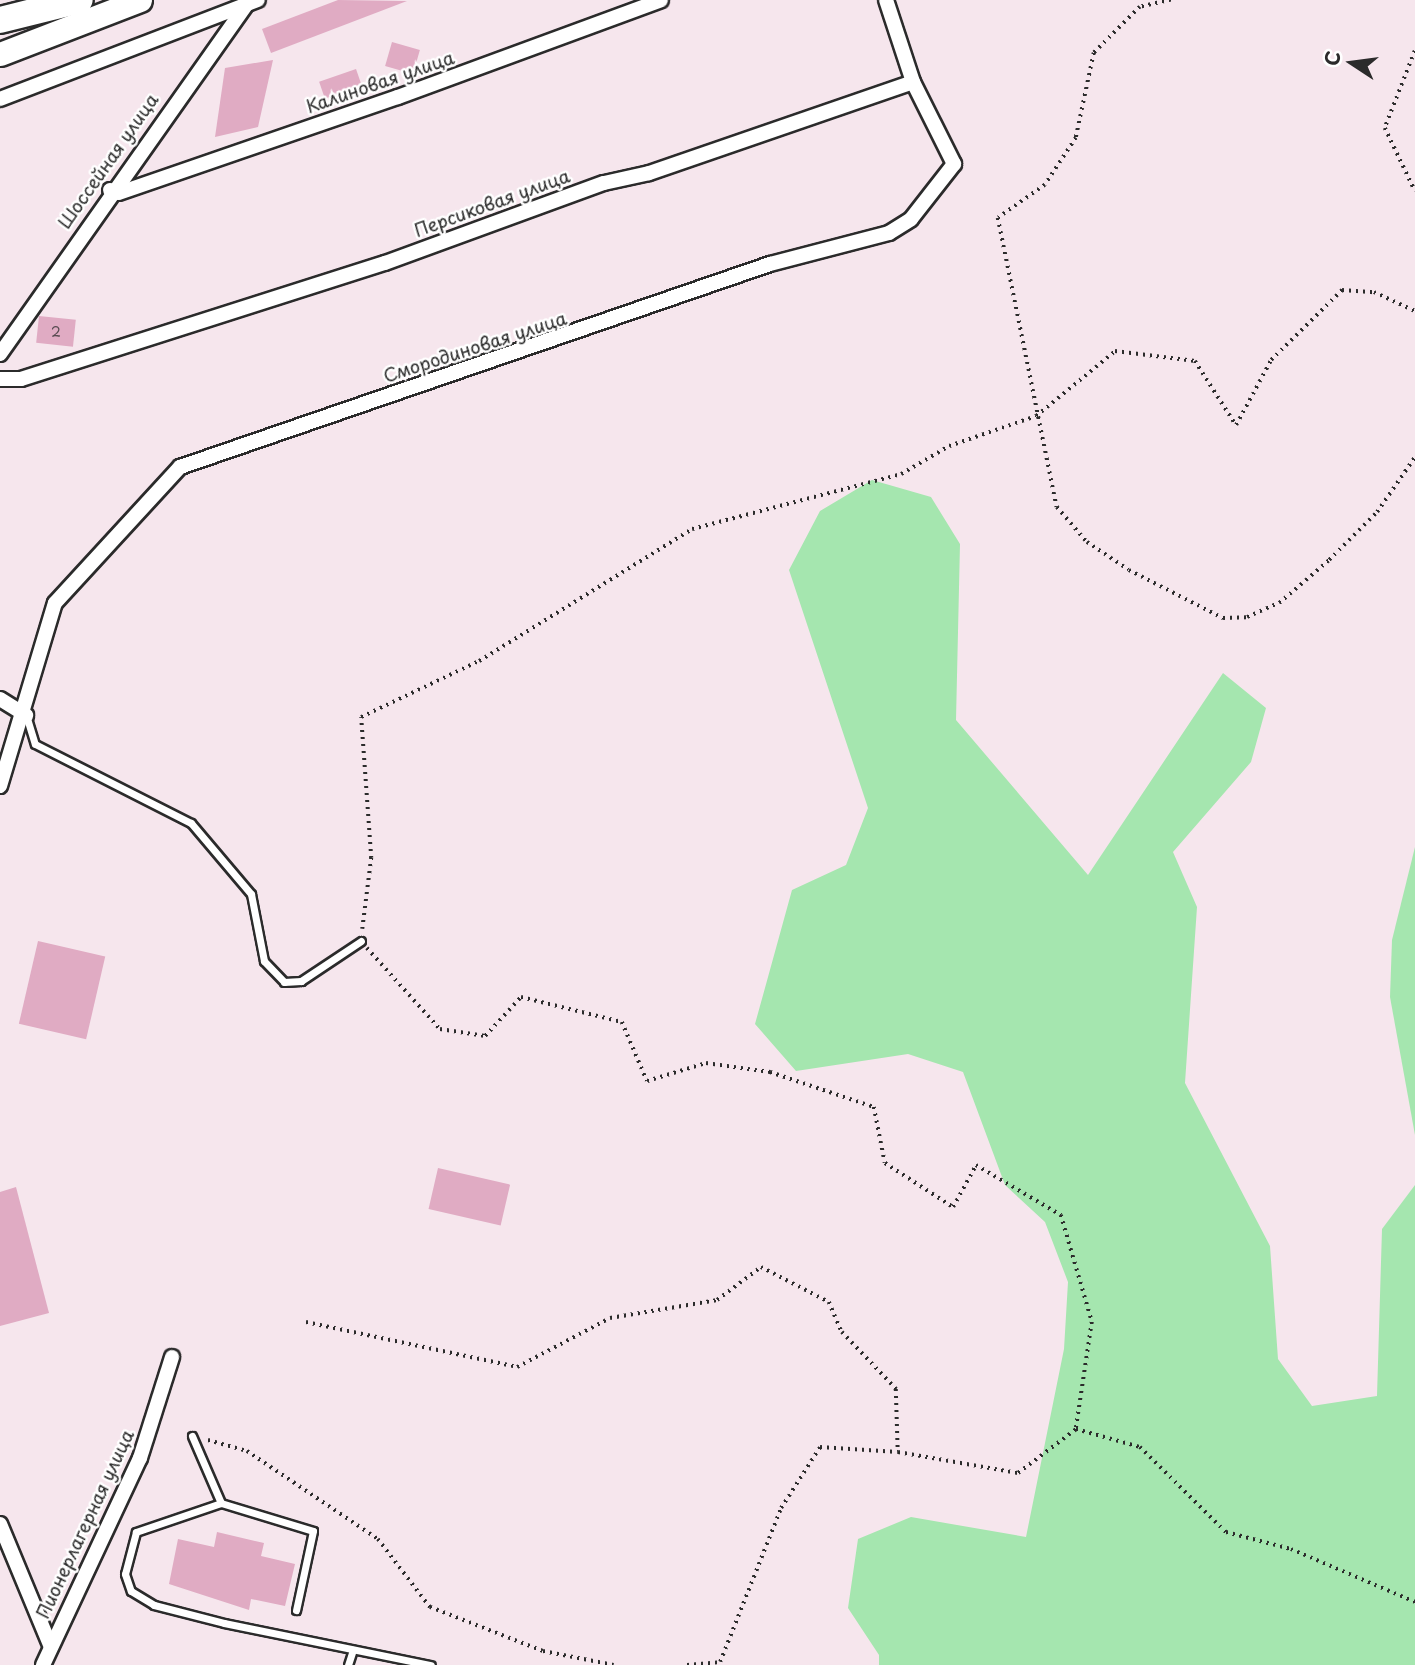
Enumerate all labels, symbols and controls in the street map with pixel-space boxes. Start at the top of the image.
north arrow [1317,28,1387,98]
street label: Калиновая улица [303,46,457,118]
text: С [1316,48,1347,68]
street label: Шоссейная улица [53,89,163,233]
street label: Персиковая улица [411,165,573,241]
street label: Смородиновая улица [380,307,570,387]
house number: 2 [51,324,61,340]
street label: Пионерлагерная улица [32,1426,138,1622]

